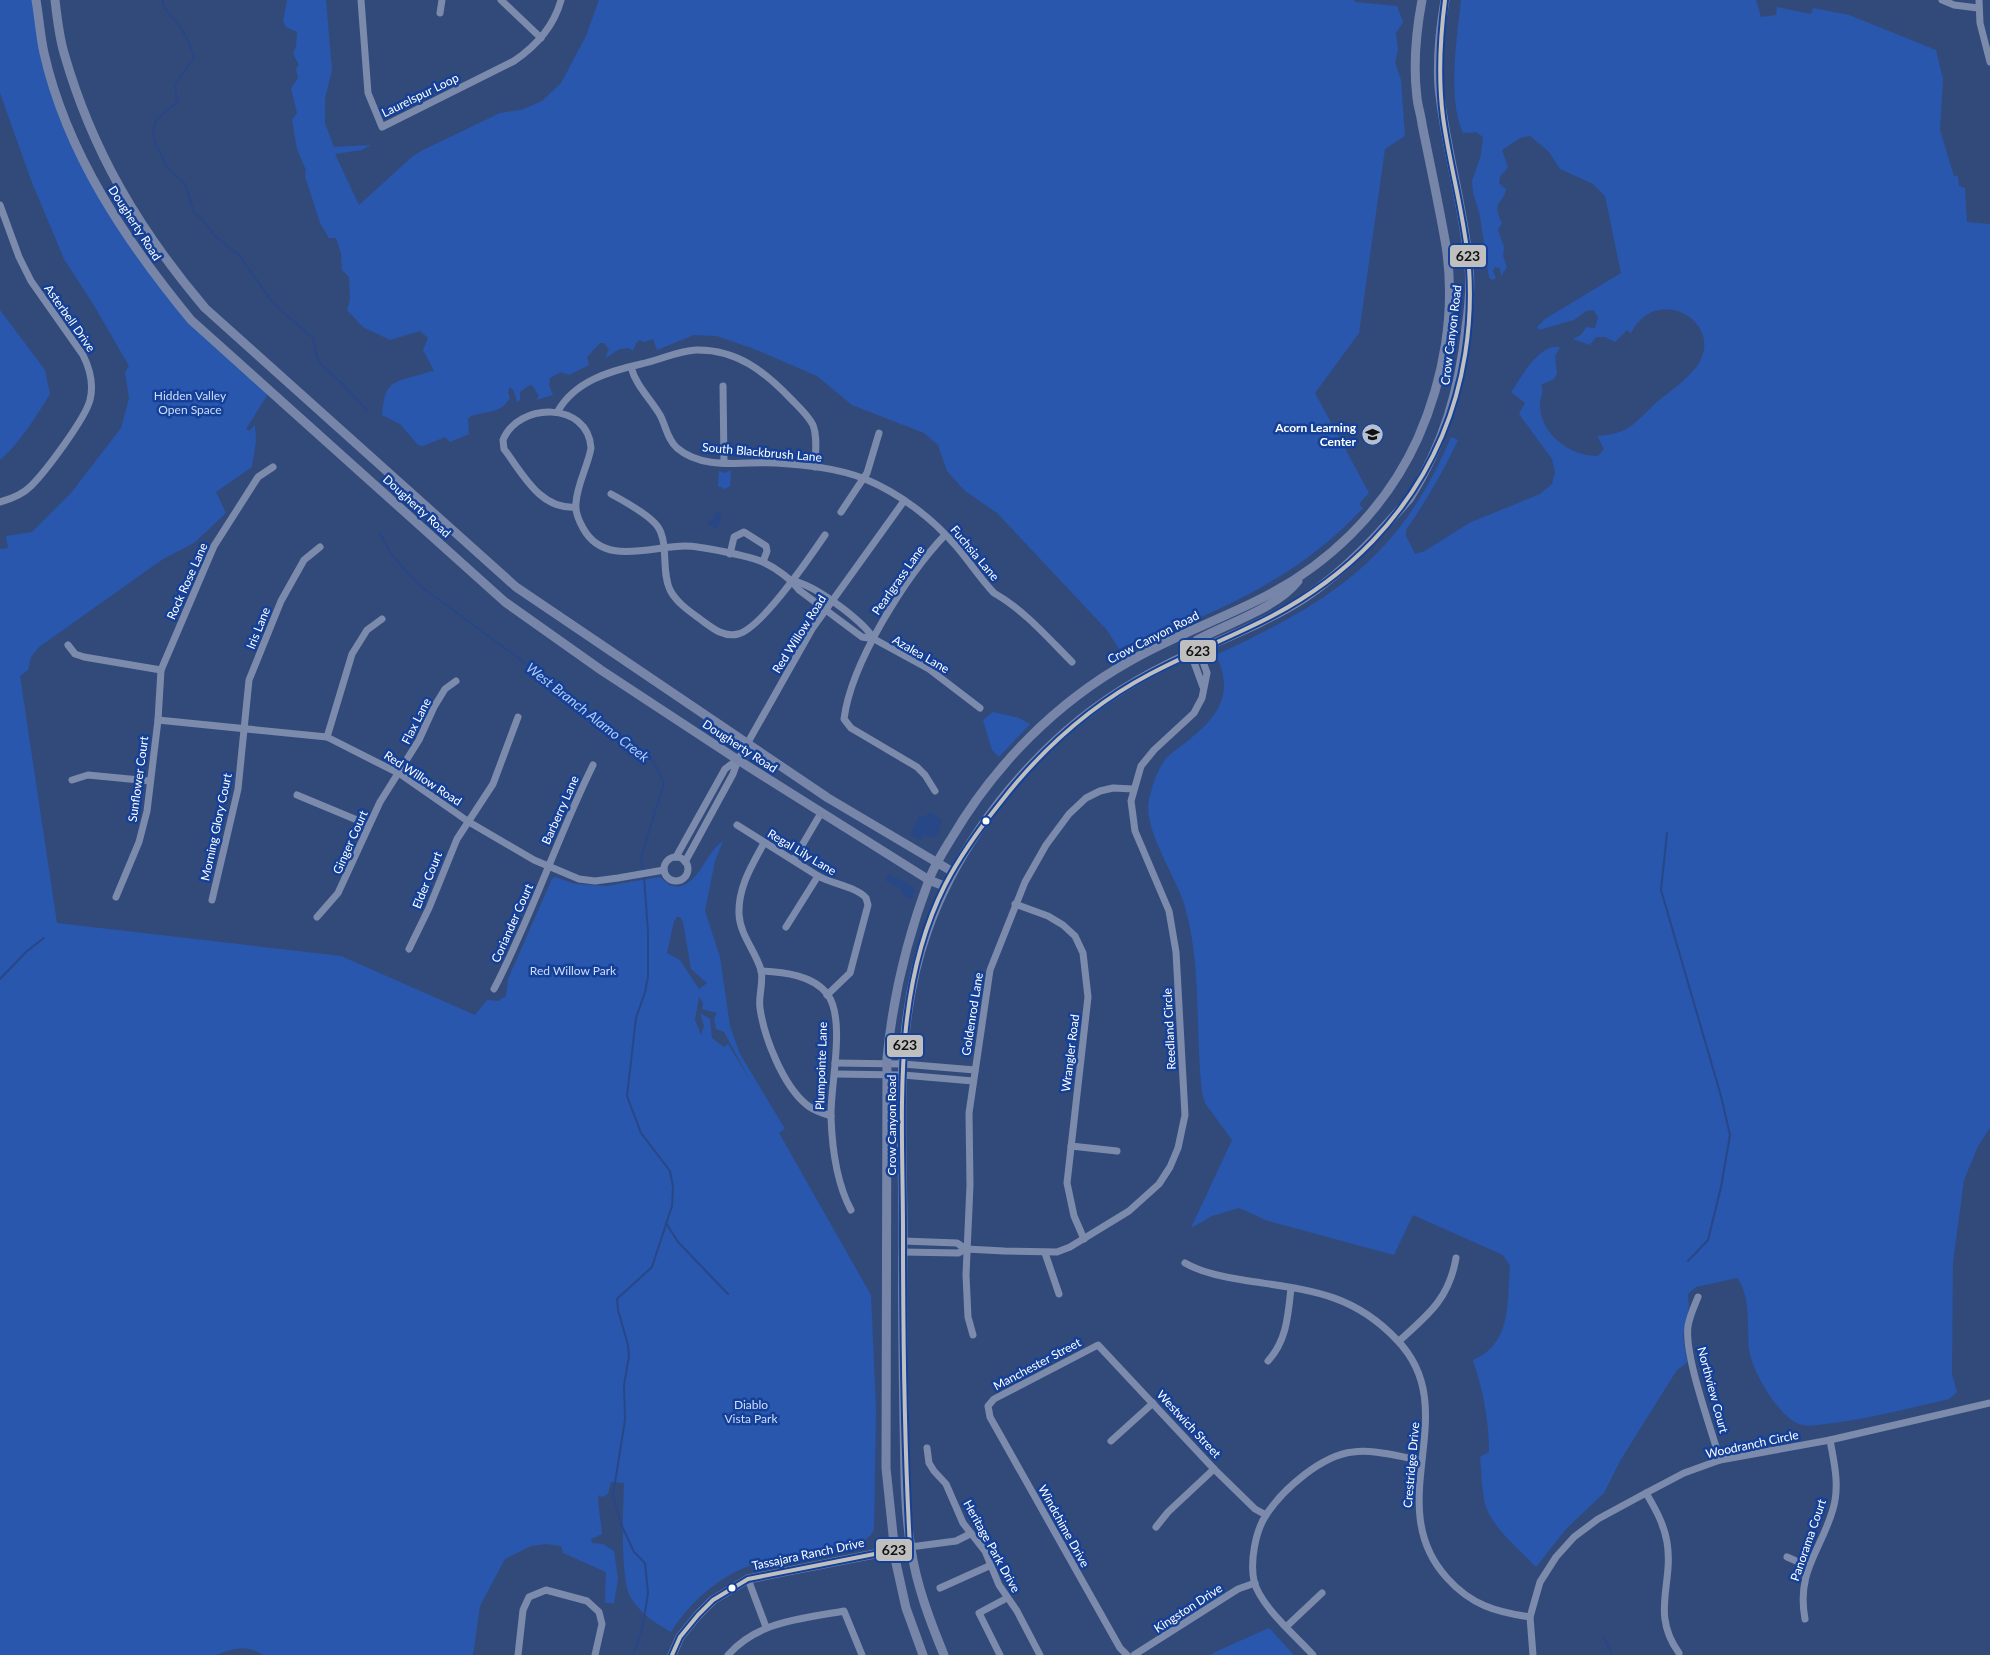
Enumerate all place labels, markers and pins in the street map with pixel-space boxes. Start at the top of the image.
place label: Acorn Learning Center [1274,420,1357,449]
school or university icon: Acorn Learning Center [1360,422,1384,446]
unlabelled marker [981,816,991,826]
unlabelled marker [727,1583,737,1593]

